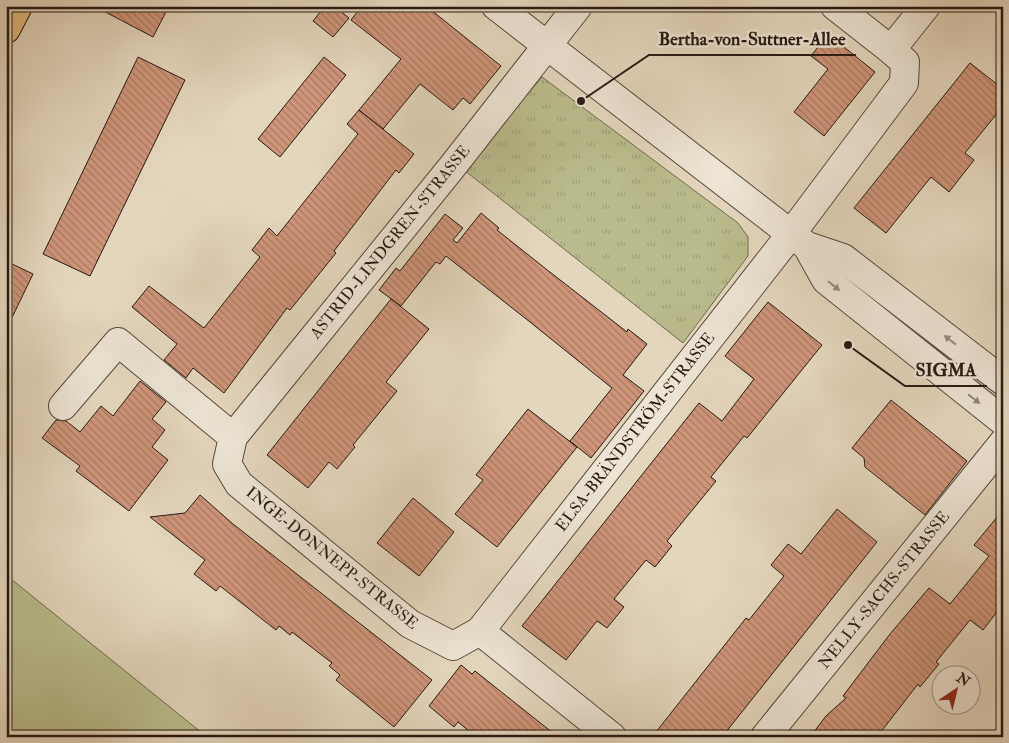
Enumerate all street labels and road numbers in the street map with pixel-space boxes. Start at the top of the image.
street label: ASTRID-LINDGREN-STRASSE [305,141,474,344]
street label: ELSA-BRÄNDSTRÖM-STRASSE [551,329,719,535]
street label: INGE-DONNEPP-STRASSE [242,482,422,634]
street label: NELLY-SACHS-STRASSE [814,507,954,673]

